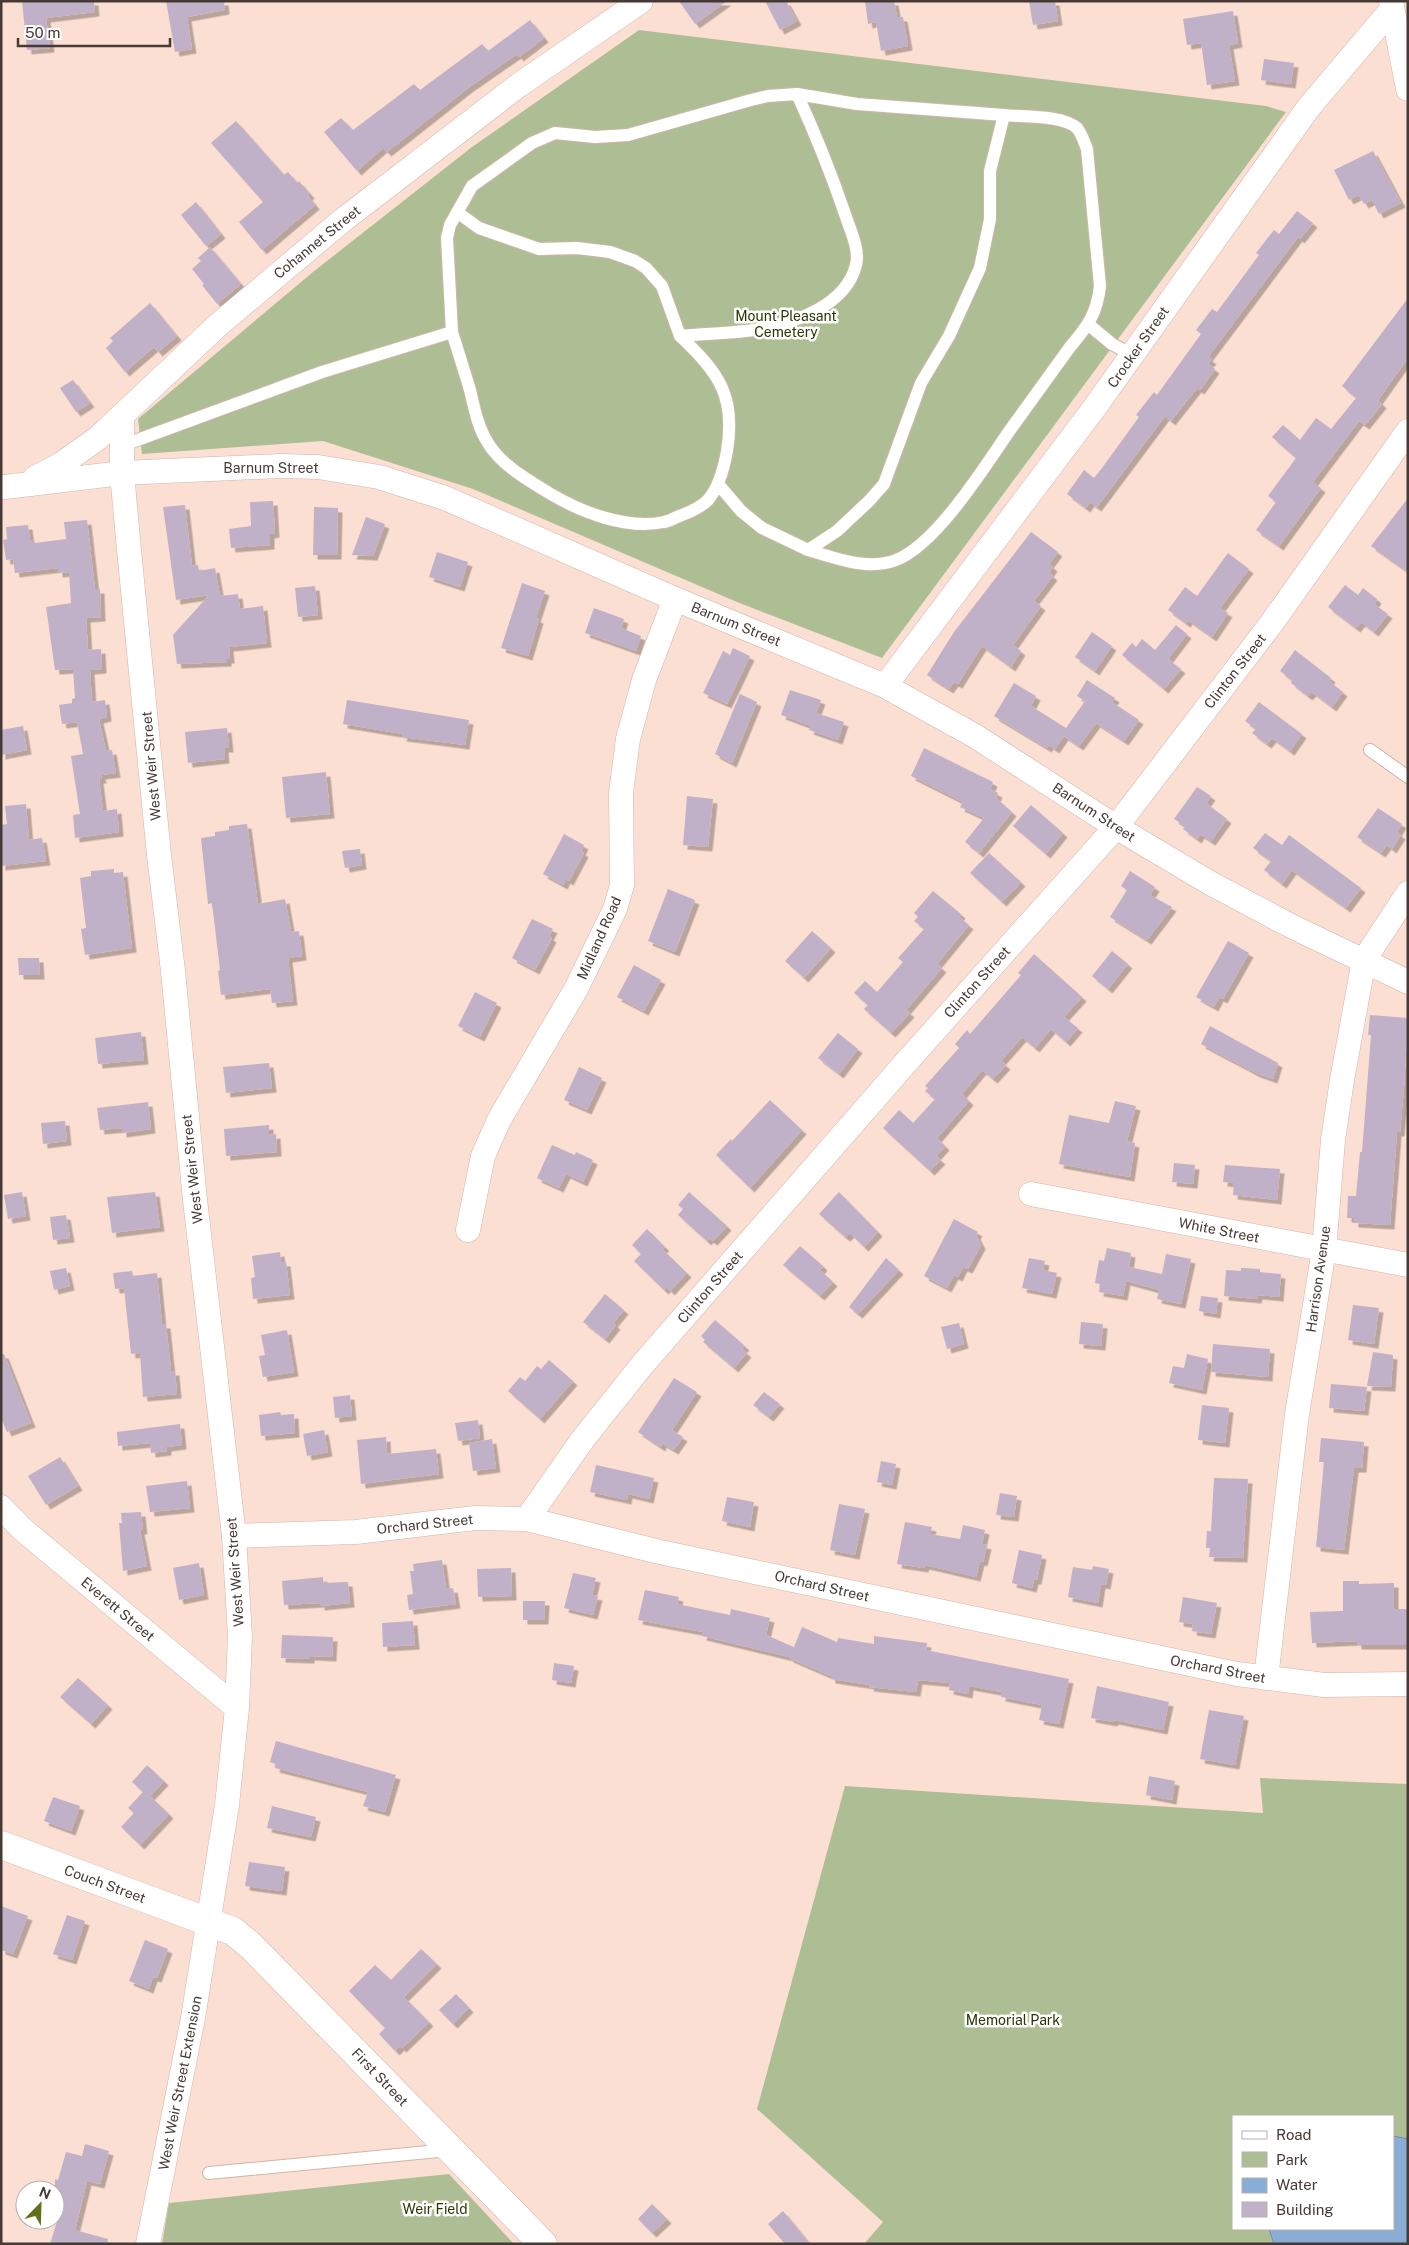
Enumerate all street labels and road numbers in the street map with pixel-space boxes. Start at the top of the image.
street label: Cohannet Street [270,202,364,282]
street label: Crocker Street [1104,303,1172,391]
street label: Barnum Street [223,460,319,476]
street label: Barnum Street [689,599,783,649]
street label: Clinton Street [1201,630,1269,712]
street label: West Weir Street [138,710,164,822]
street label: Barnum Street [1050,779,1138,845]
street label: Midland Road [574,894,624,982]
street label: Clinton Street [941,943,1013,1021]
street label: West Weir Street [178,1113,206,1225]
street label: White Street [1177,1214,1261,1246]
street label: Harrison Avenue [1303,1225,1333,1333]
street label: Clinton Street [674,1248,746,1326]
street label: Orchard Street [376,1511,474,1537]
street label: West Weir Street [223,1517,247,1627]
street label: Orchard Street [773,1567,871,1605]
street label: Everett Street [78,1574,158,1644]
street label: Orchard Street [1169,1652,1267,1686]
street label: Couch Street [62,1862,148,1906]
street label: West Weir Street Extension [155,1994,205,2172]
street label: First Street [349,2045,411,2109]

